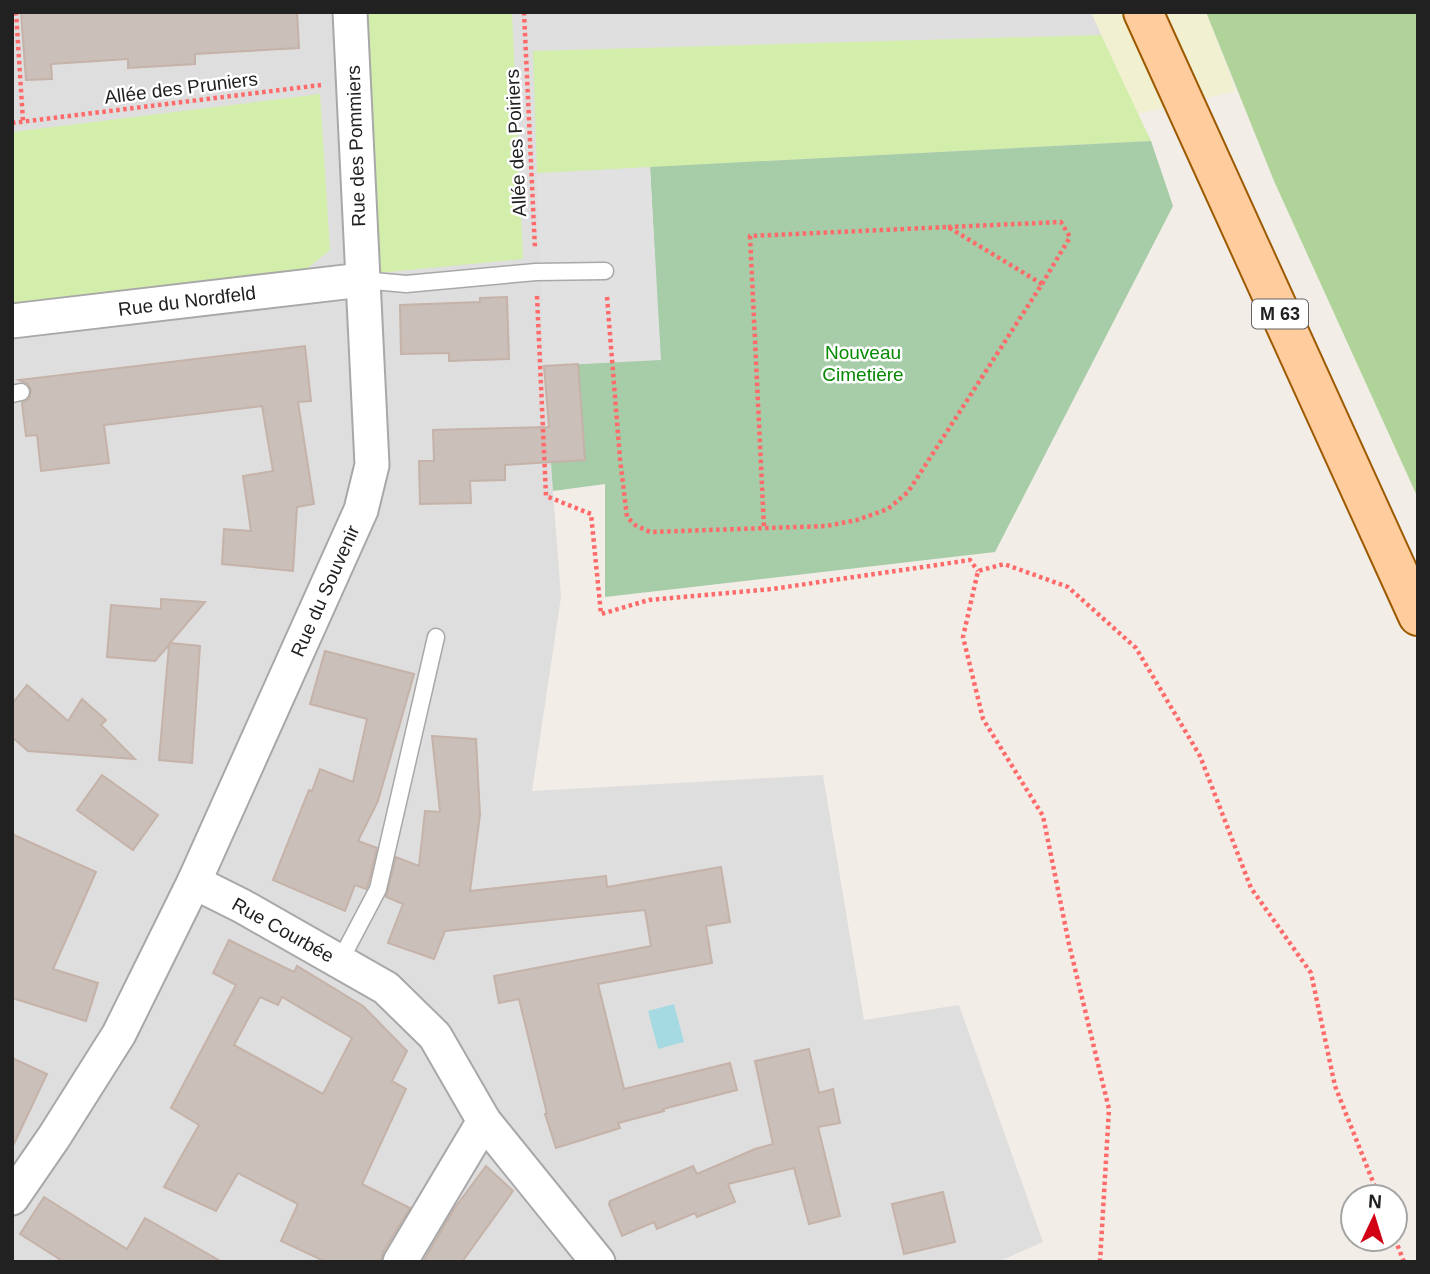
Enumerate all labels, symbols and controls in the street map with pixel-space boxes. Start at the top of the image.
street label: Rue des Pommiers [343,65,369,227]
street label: Allée des Pruniers [103,68,259,108]
street label: Allée des Poiriers [502,69,530,217]
street label: Rue du Nordfeld [117,282,257,320]
road number: M 63 [1252,300,1308,328]
park label: Nouveau Cimetière [822,342,904,385]
street label: Rue du Souvenir [287,521,364,660]
street label: Rue Courbée [228,893,338,967]
north arrow [1339,1183,1409,1253]
text: N [1368,1191,1383,1212]

